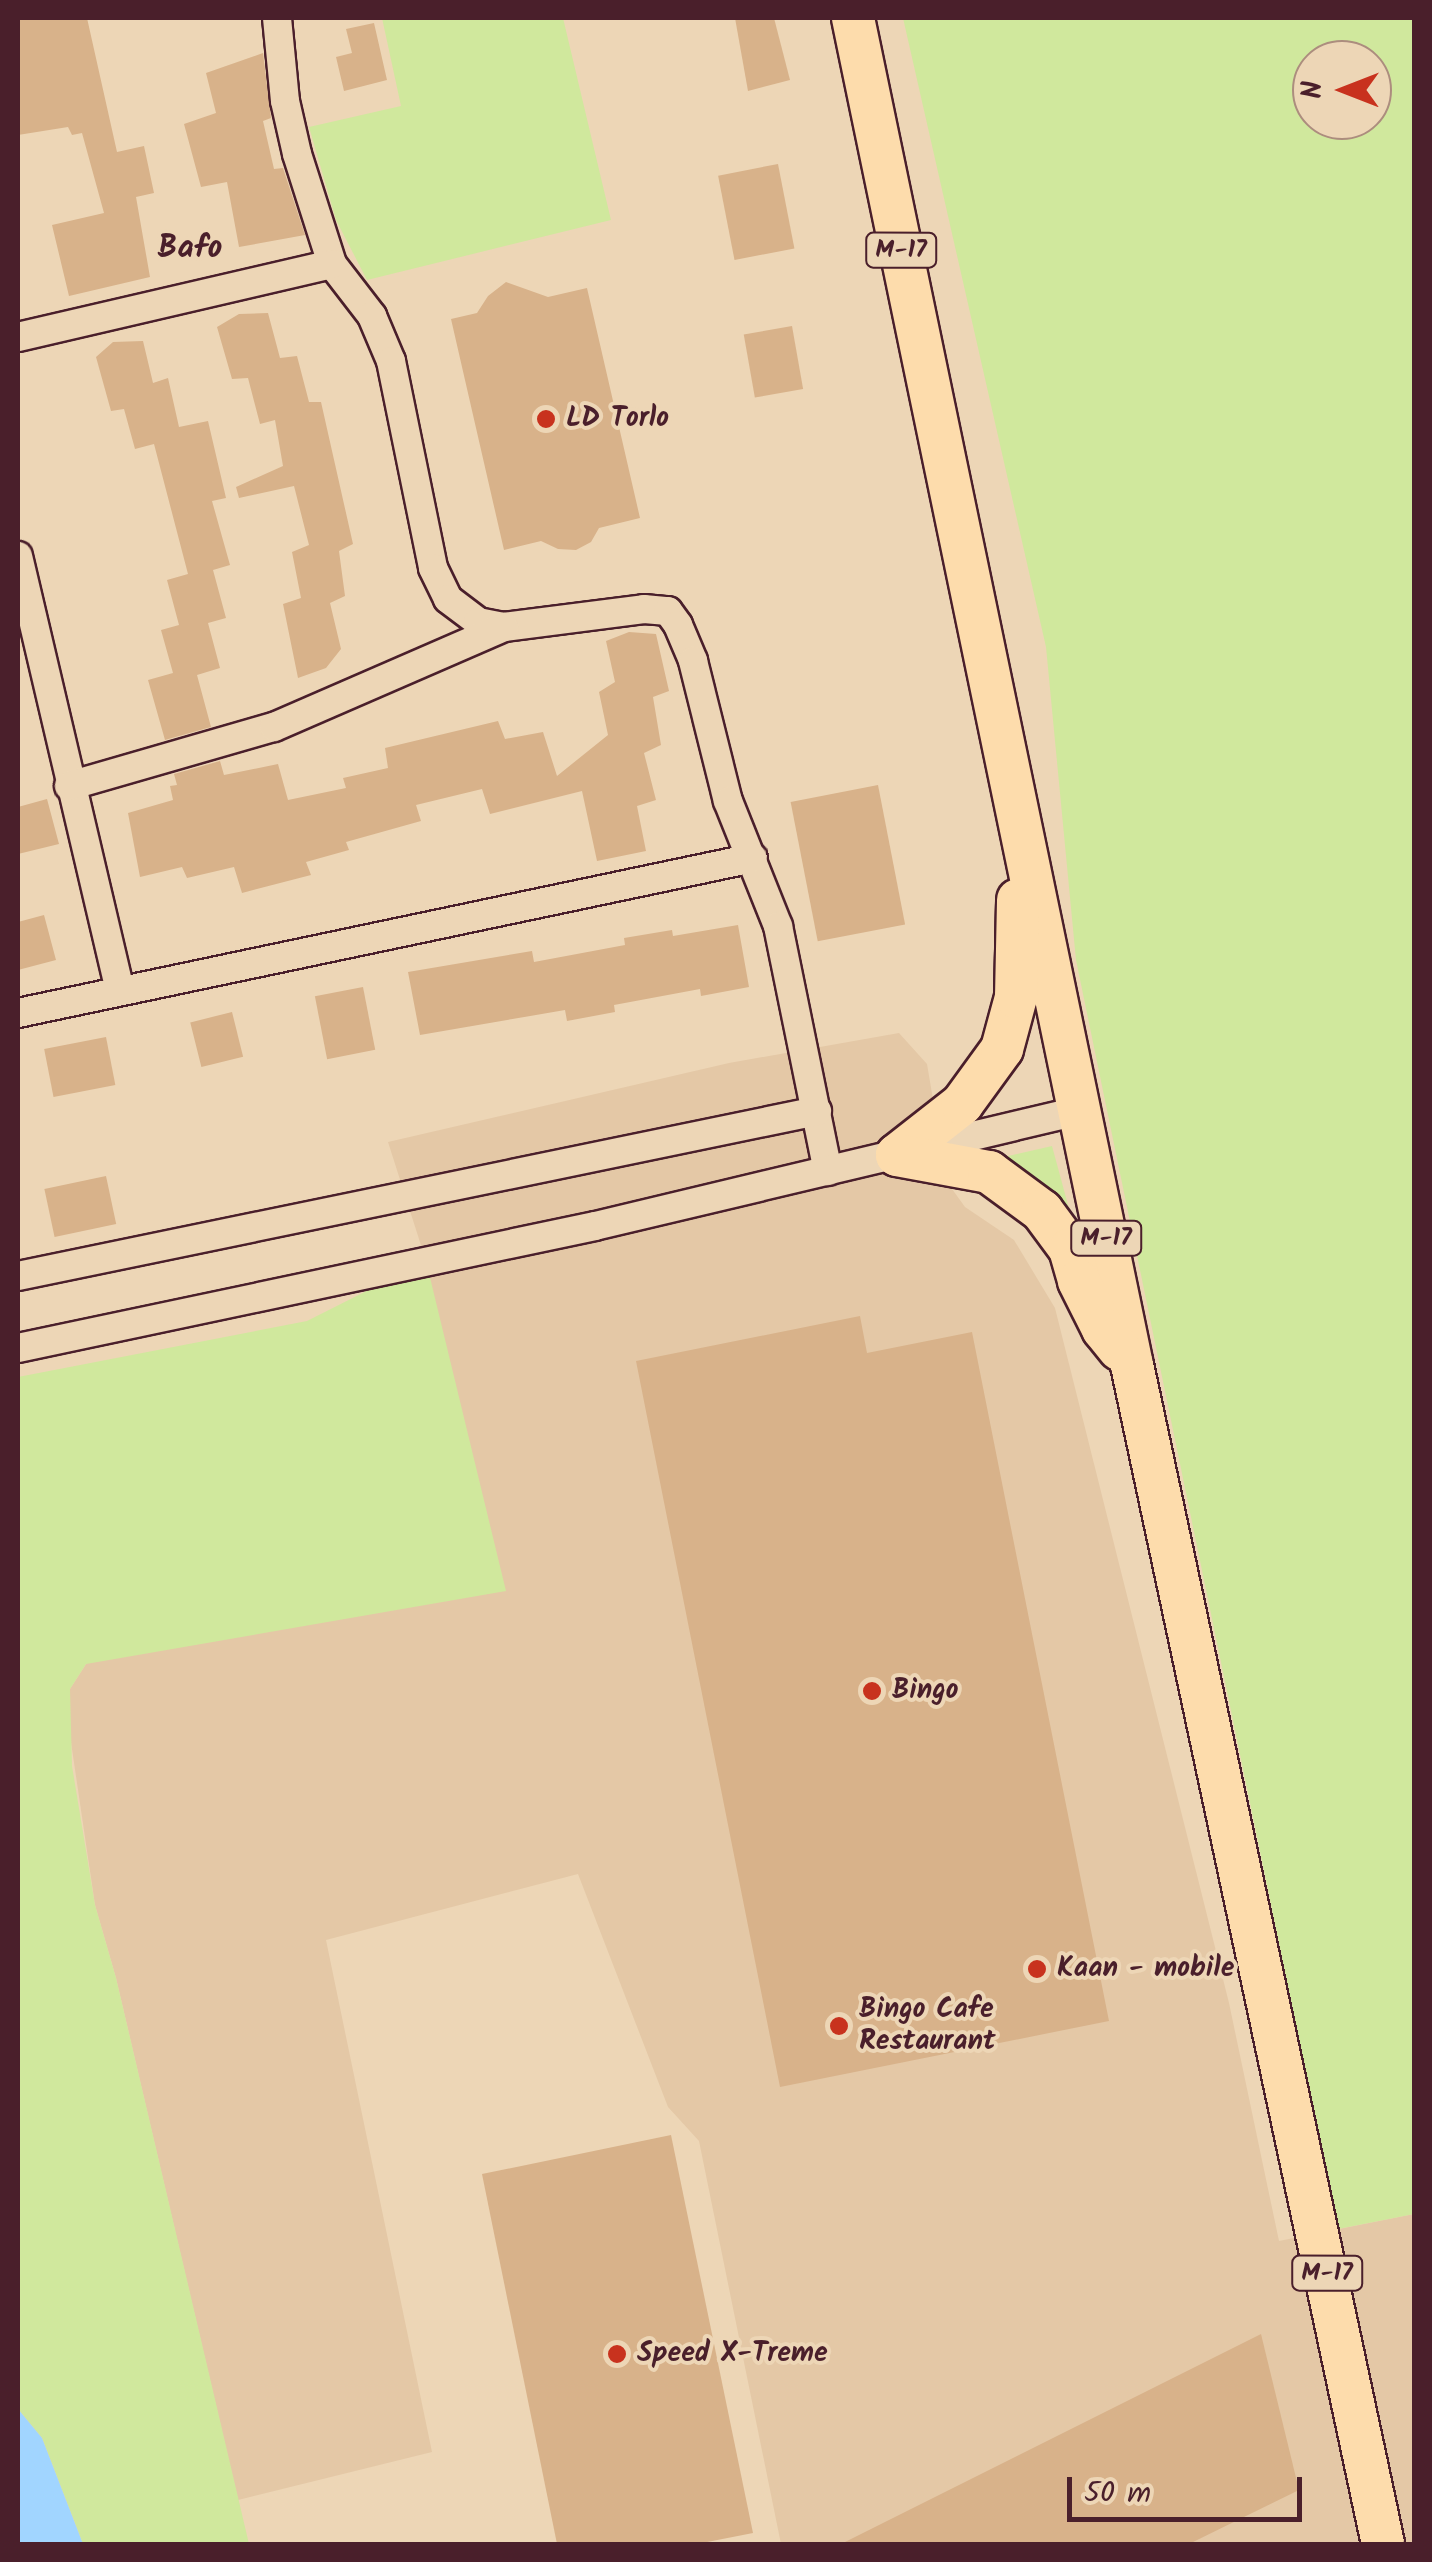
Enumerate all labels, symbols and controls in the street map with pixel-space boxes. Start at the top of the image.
north arrow [1292,40,1392,140]
text: N [1291,81,1336,99]
district label: Bafo [158,230,222,268]
road number: M-17 [864,230,938,270]
place label: LD Torlo [566,402,669,436]
marker: LD Torlo [535,408,557,430]
road number: M-17 [1068,1218,1144,1258]
place label: Bingo [892,1674,958,1708]
marker: Bingo [861,1680,883,1702]
place label: Kaan - mobile [1057,1952,1234,1986]
marker: Kaan - mobile [1026,1958,1048,1980]
place label: Bingo Cafe Restaurant [859,1993,996,2059]
marker: Bingo Cafe Restaurant [828,2015,850,2037]
road number: M-17 [1290,2253,1364,2293]
place label: Speed X-Treme [637,2337,828,2371]
marker: Speed X-Treme [606,2343,628,2365]
scale bar [1072,2457,1307,2519]
text: 50 m [1084,2470,1151,2518]

